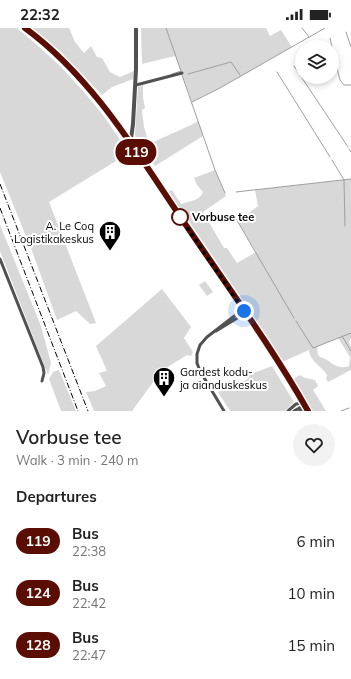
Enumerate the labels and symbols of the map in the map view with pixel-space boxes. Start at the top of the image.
line badge: 119 [113,139,159,165]
marker: Vorbuse tee [171,208,189,226]
place label: Vorbuse tee [191,210,254,224]
place label: A. Le Coq Logistikakeskus [14,219,94,246]
building icon: A. Le Coq Logistikakeskus [97,219,123,252]
your location [234,301,254,321]
building icon: Gardest kodu- ja aianduskeskus [151,365,177,398]
place label: Gardest kodu- ja aianduskeskus [179,365,267,392]

